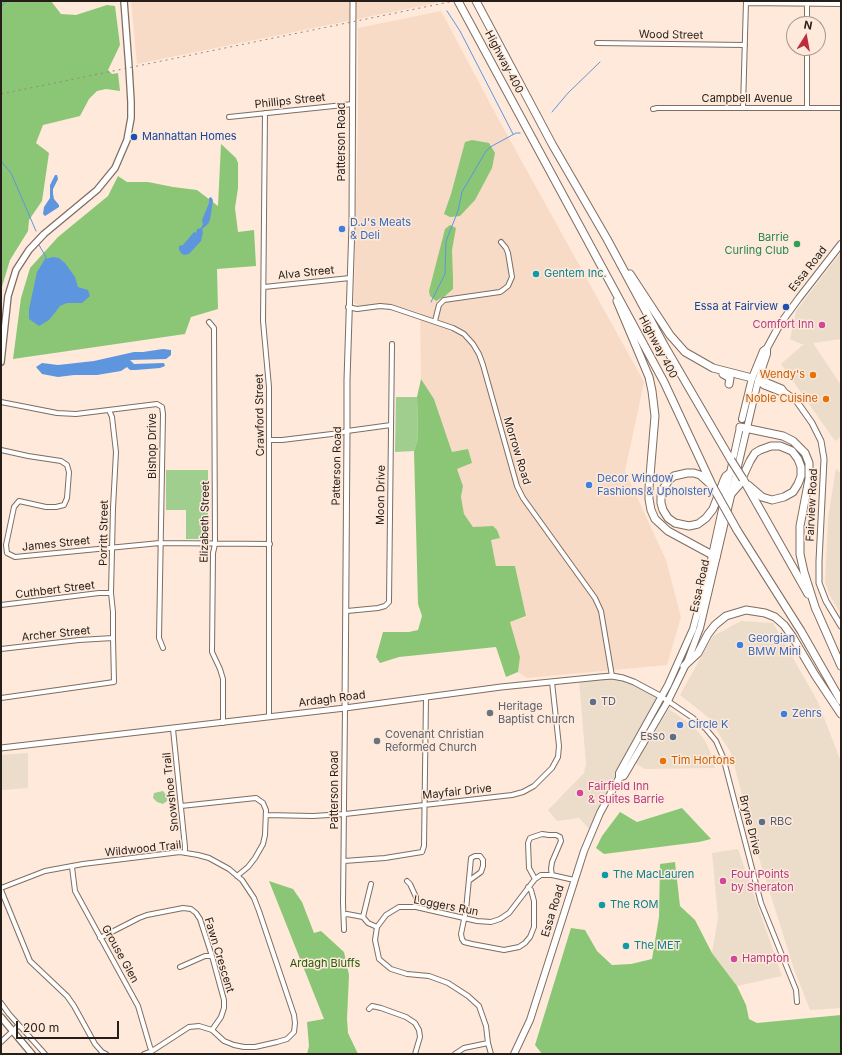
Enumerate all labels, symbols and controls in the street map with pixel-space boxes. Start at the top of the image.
north arrow [786,16,826,56]
text: N [803,18,814,33]
street label: Highway 400 [482,28,526,96]
street label: Wood Street [639,28,703,42]
street label: Phillips Street [254,91,326,111]
street label: Campbell Avenue [702,92,792,106]
street label: Patterson Road [335,102,349,182]
place label: Manhattan Homes [142,130,237,144]
marker: Manhattan Homes [129,132,139,142]
place label: D.J's Meats & Deli [350,216,411,242]
marker: D.J's Meats & Deli [337,224,347,234]
place label: Barrie Curling Club [725,231,789,257]
marker: Barrie Curling Club [792,239,802,249]
street label: Essa Road [786,244,830,294]
street label: Alva Street [277,263,335,283]
place label: Gentem Inc. [544,267,607,281]
marker: Gentem Inc. [531,269,541,279]
place label: Essa at Fairview [694,300,778,314]
marker: Essa at Fairview [781,302,791,312]
street label: Highway 400 [636,313,680,381]
place label: Comfort Inn [752,318,814,332]
marker: Comfort Inn [817,320,827,330]
place label: Wendy's [760,368,805,382]
marker: Wendy's [808,370,818,380]
street label: Crawford Street [253,374,267,456]
place label: Noble Cuisine [746,392,818,406]
marker: Noble Cuisine [821,394,831,404]
street label: Bishop Drive [146,413,160,479]
street label: Morrow Road [500,416,534,486]
street label: Patterson Road [330,426,344,506]
street label: Moon Drive [374,465,388,525]
street label: Fairview Road [803,468,821,542]
place label: Decor Window Fashions & Upholstery [597,472,713,498]
marker: Decor Window Fashions & Upholstery [584,480,594,490]
street label: Elizabeth Street [198,481,212,563]
street label: Porritt Street [97,500,111,566]
street label: James Street [21,534,91,554]
street label: Essa Road [687,558,713,614]
street label: Cuthbert Street [15,579,95,601]
street label: Archer Street [21,624,91,644]
place label: Georgian BMW Mini [748,632,801,658]
marker: Georgian BMW Mini [735,640,745,650]
street label: Ardagh Road [298,688,366,710]
place label: TD [601,695,616,709]
marker: TD [588,697,598,707]
place label: Heritage Baptist Church [498,700,575,726]
place label: Zehrs [792,707,822,721]
marker: Heritage Baptist Church [485,708,495,718]
marker: Zehrs [779,709,789,719]
place label: Circle K [688,718,729,732]
marker: Circle K [675,720,685,730]
place label: Covenant Christian Reformed Church [385,728,484,754]
place label: Esso [640,730,665,744]
marker: Esso [668,732,678,742]
marker: Covenant Christian Reformed Church [372,736,382,746]
street label: Patterson Road [328,750,342,830]
street label: Snowshoe Trail [160,752,182,832]
place label: Tim Hortons [671,754,735,768]
marker: Tim Hortons [658,756,668,766]
place label: Fairfield Inn & Suites Barrie [588,780,664,806]
street label: Mayfair Drive [422,782,492,802]
marker: Fairfield Inn & Suites Barrie [575,788,585,798]
street label: Bryne Drive [736,794,764,856]
place label: RBC [770,815,792,829]
marker: RBC [757,817,767,827]
street label: Wildwood Trail [104,838,182,860]
place label: The MacLauren [613,868,694,882]
place label: Four Points by Sheraton [731,868,794,894]
marker: The MacLauren [600,870,610,880]
marker: Four Points by Sheraton [718,876,728,886]
street label: Essa Road [539,883,567,939]
street label: Loggers Run [412,893,480,919]
place label: The ROM [610,898,659,912]
marker: The ROM [597,900,607,910]
street label: Fawn Crescent [201,916,237,994]
street label: Grouse Glen [99,923,141,985]
place label: The MET [634,939,681,953]
marker: The MET [621,941,631,951]
place label: Hampton [742,952,789,966]
marker: Hampton [729,954,739,964]
park label: Ardagh Bluffs [290,957,360,971]
scale bar [18,1013,121,1039]
text: 200 m [23,1020,59,1035]

